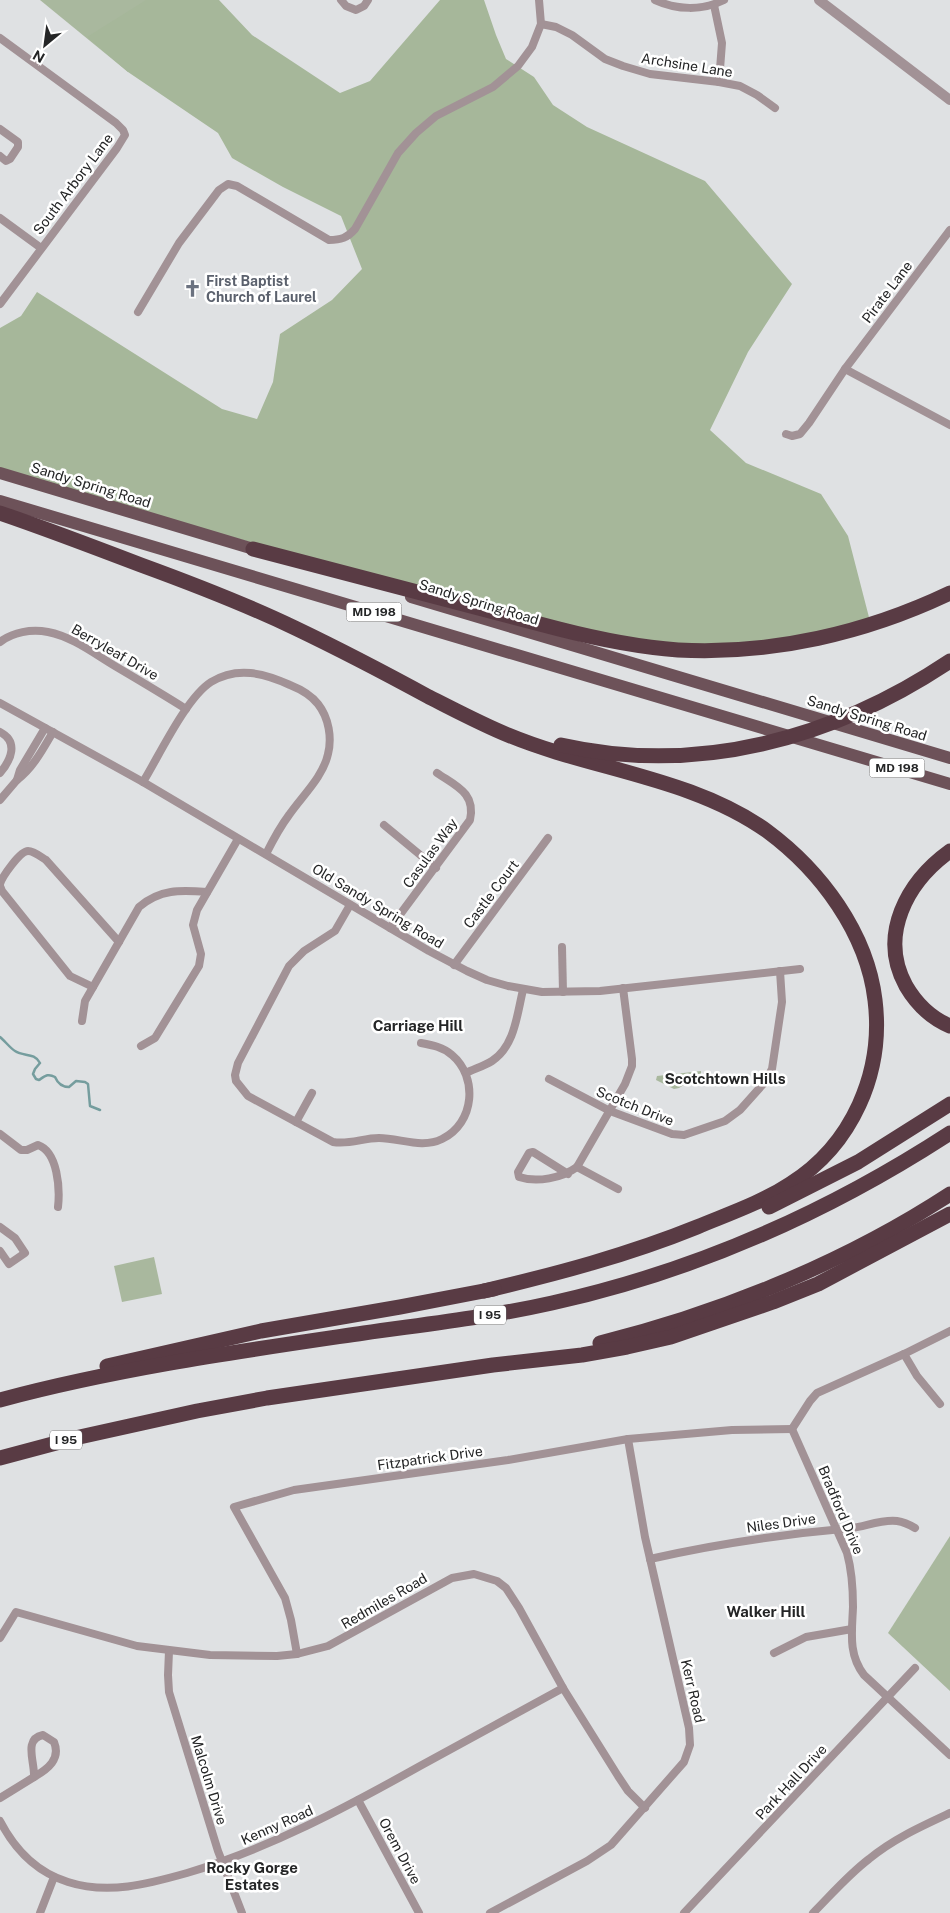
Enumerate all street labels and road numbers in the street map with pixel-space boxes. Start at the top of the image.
street label: Archsine Lane [640,50,734,80]
street label: South Arbory Lane [30,130,116,238]
street label: Pirate Lane [859,258,915,326]
street label: Sandy Spring Road [29,459,153,511]
street label: Sandy Spring Road [417,576,541,628]
road number: MD 198 [346,602,402,622]
street label: Berryleaf Drive [69,621,161,683]
street label: Sandy Spring Road [805,692,929,744]
road number: MD 198 [870,758,924,778]
street label: Casulas Way [399,815,461,891]
street label: Castle Court [460,857,522,931]
street label: Old Sandy Spring Road [309,860,447,952]
street label: Scotch Drive [594,1083,676,1129]
road number: I 95 [474,1306,506,1324]
road number: I 95 [50,1430,82,1450]
street label: Fitzpatrick Drive [376,1443,484,1473]
street label: Bradford Drive [815,1463,867,1557]
street label: Niles Drive [745,1510,817,1536]
street label: Redmiles Road [338,1570,430,1632]
street label: Kerr Road [678,1658,708,1724]
street label: Malcolm Drive [188,1733,230,1827]
street label: Park Hall Drive [752,1741,830,1823]
street label: Kenny Road [239,1802,315,1848]
street label: Orem Drive [376,1815,424,1887]

